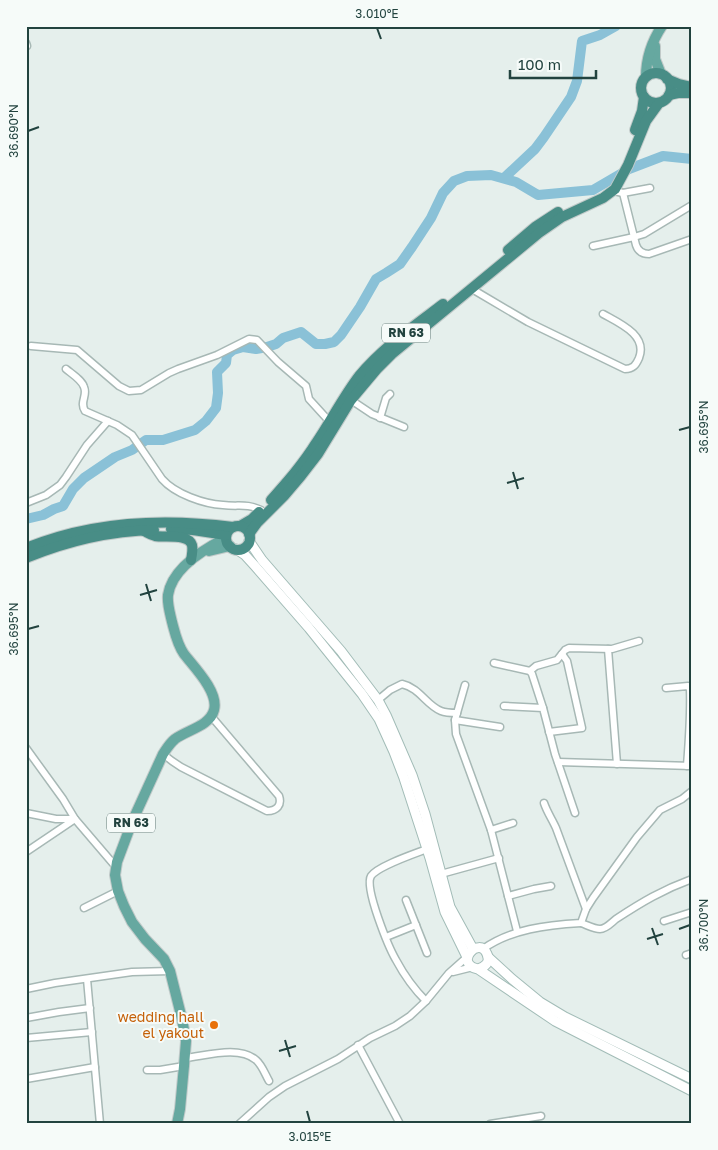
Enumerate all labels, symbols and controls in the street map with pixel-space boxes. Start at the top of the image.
text: 3.010°E [355,6,399,21]
scale bar [510,48,597,80]
text: 100 m [518,55,561,73]
text: 36.690°N [6,104,21,158]
road number: RN 63 [382,323,430,342]
text: 36.695°N [696,400,711,454]
text: 36.695°N [6,602,21,656]
road number: RN 63 [107,814,155,832]
text: 36.700°N [696,899,711,951]
place label: wedding hall el yakout [118,1008,204,1041]
marker: wedding hall el yakout [208,1019,220,1031]
text: 3.015°E [289,1129,331,1144]

